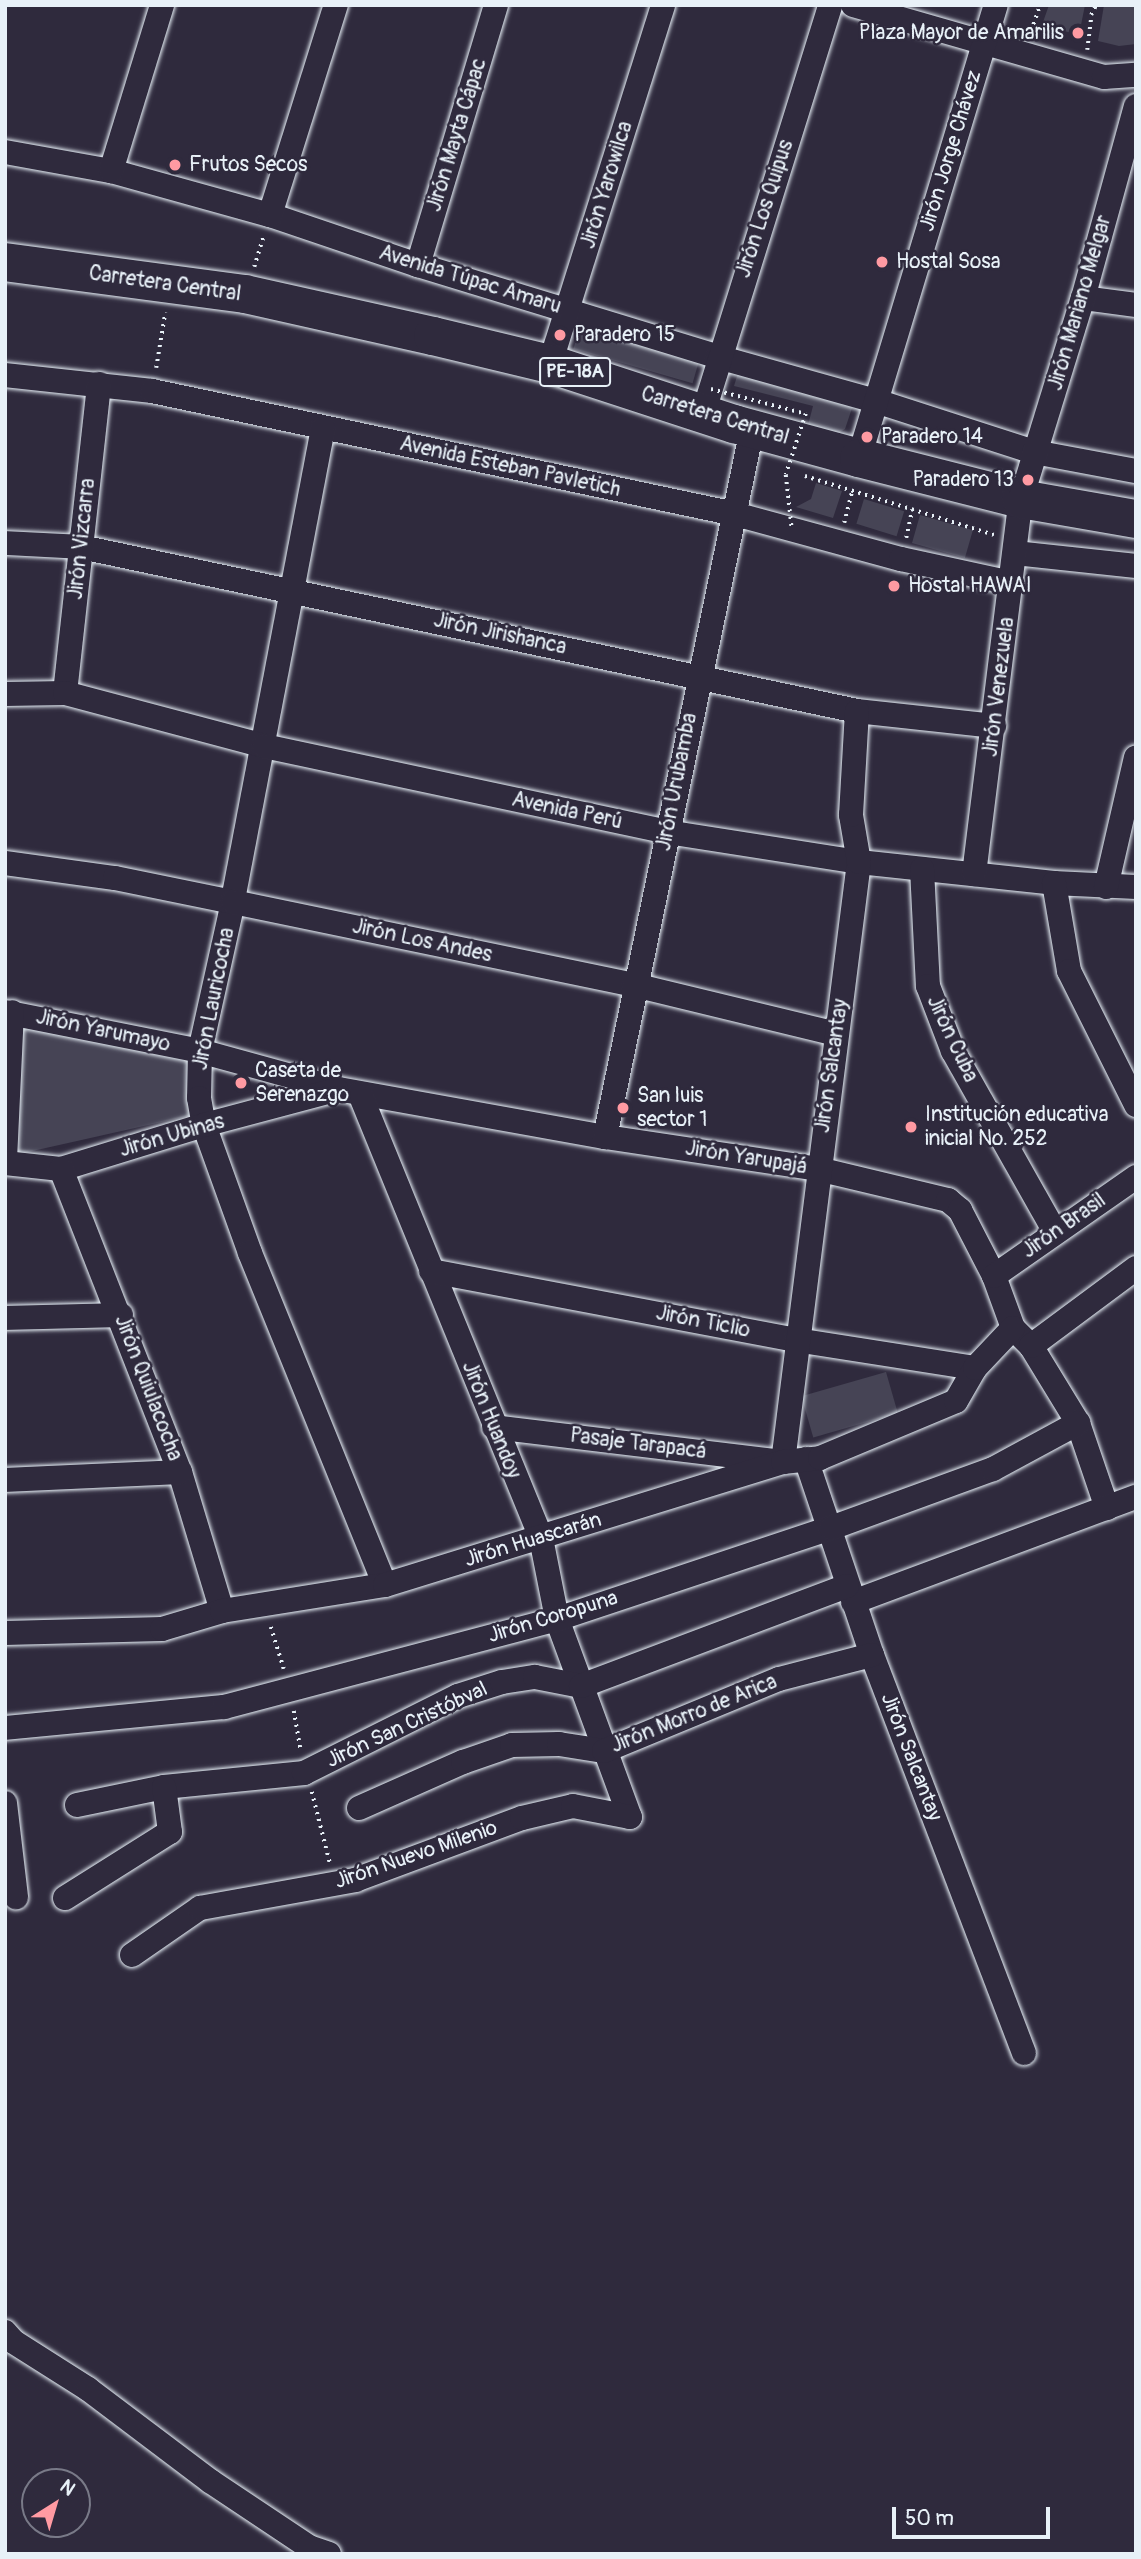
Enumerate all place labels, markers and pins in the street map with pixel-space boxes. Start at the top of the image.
place label: Plaza Mayor de Amarilis [859,20,1064,46]
marker: Plaza Mayor de Amarilis [1070,25,1086,41]
place label: Frutos Secos [189,152,307,178]
marker: Frutos Secos [167,157,183,173]
place label: Hostal Sosa [896,249,1000,275]
marker: Hostal Sosa [874,254,890,270]
place label: Paradero 15 [574,322,675,348]
marker: Paradero 15 [552,327,568,343]
place label: Paradero 14 [881,424,983,450]
marker: Paradero 14 [859,429,875,445]
place label: Paradero 13 [913,467,1014,493]
marker: Paradero 13 [1020,472,1036,488]
place label: Hostal HAWAI [908,573,1032,599]
marker: Hostal HAWAI [886,578,902,594]
place label: Caseta de Serenazgo [255,1058,349,1108]
marker: Caseta de Serenazgo [233,1075,249,1091]
place label: San luis sector 1 [637,1083,707,1133]
marker: San luis sector 1 [615,1100,631,1116]
place label: Institución educativa inicial No. 252 [925,1102,1108,1152]
marker: Institución educativa inicial No. 252 [903,1119,919,1135]

